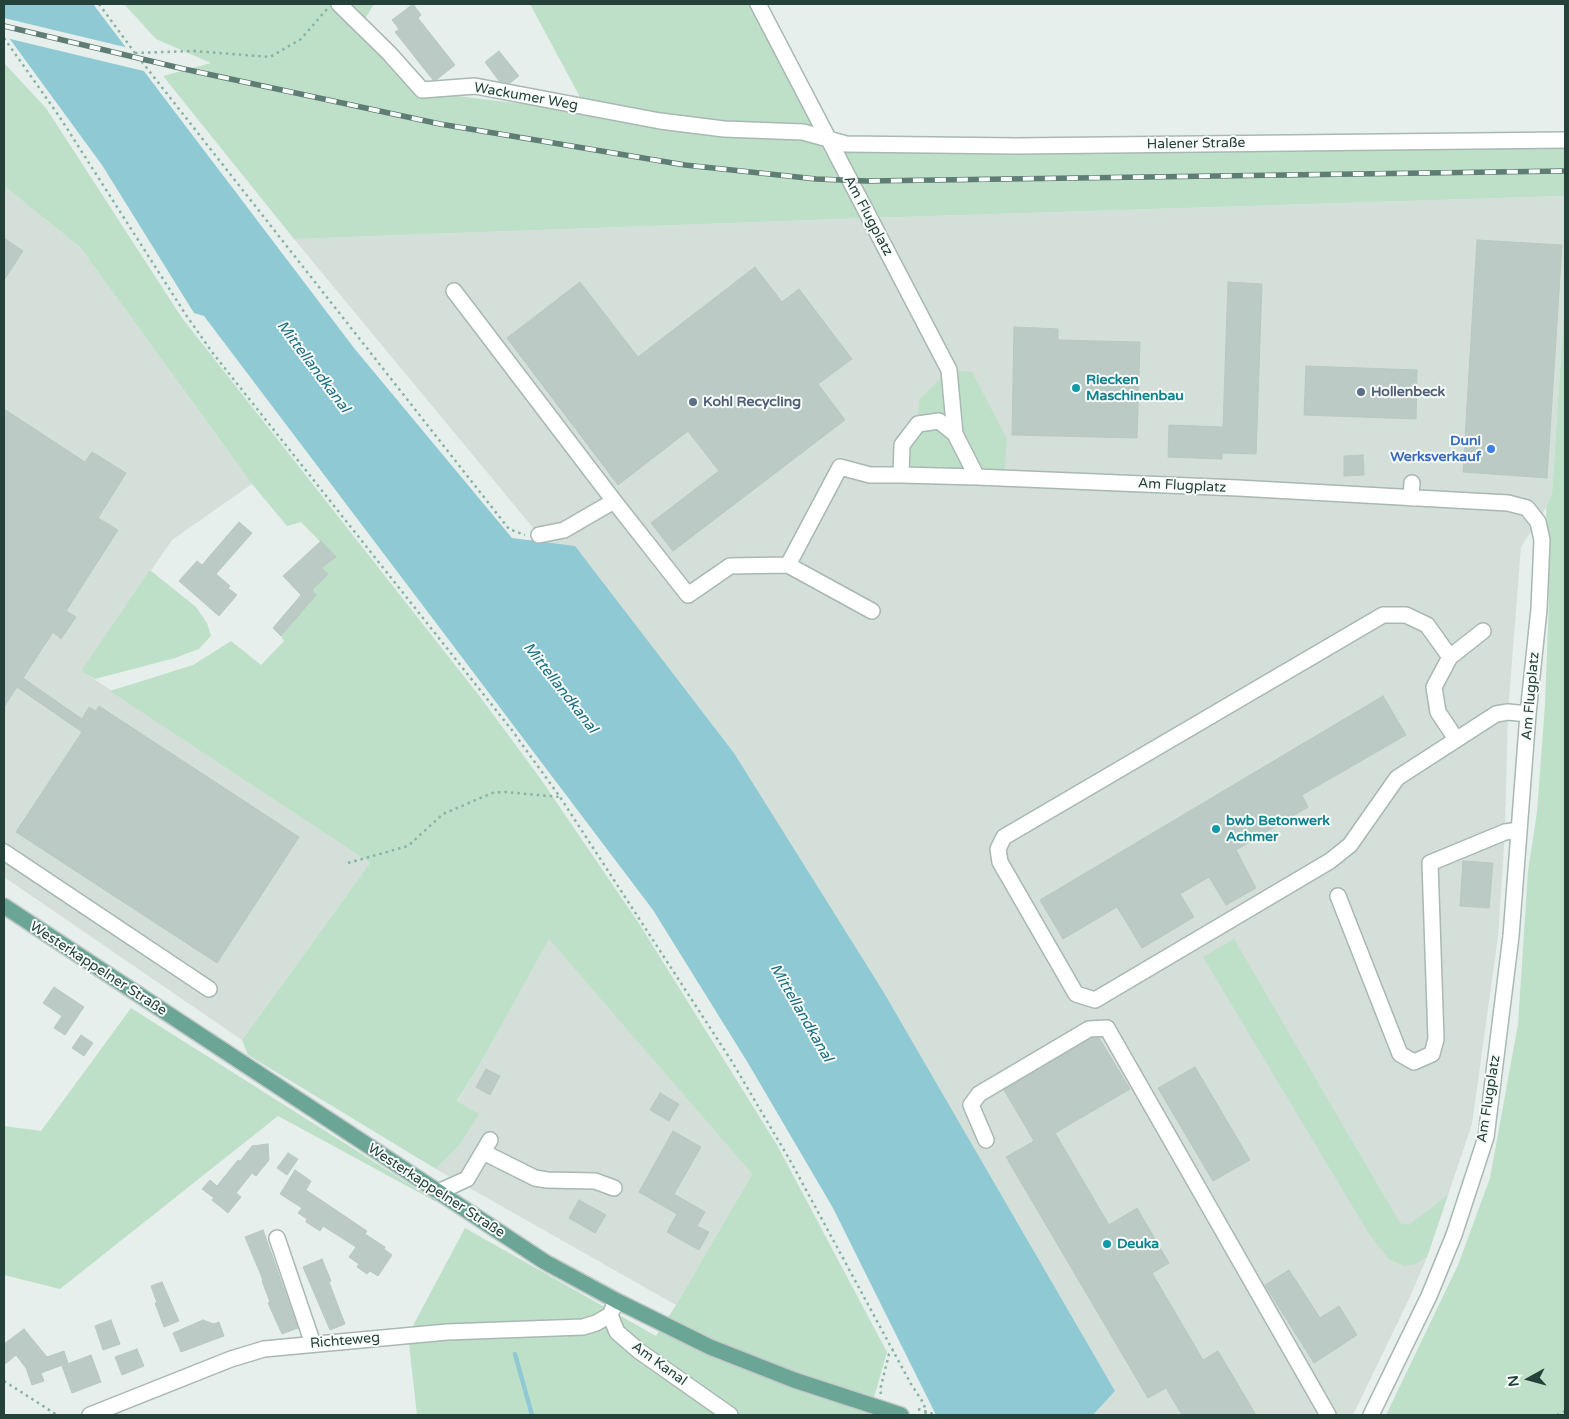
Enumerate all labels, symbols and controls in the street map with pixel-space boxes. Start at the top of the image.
street label: Wackumer Weg [473,80,579,114]
street label: Halener Straße [1147,135,1245,153]
street label: Am Flugplatz [840,173,896,259]
water label: Mittellandkanal [273,318,353,416]
place label: Riecken Maschinenbau [1086,372,1184,404]
marker: Riecken Maschinenbau [1070,382,1082,394]
place label: Hollenbeck [1371,384,1445,400]
marker: Hollenbeck [1355,386,1367,398]
place label: Kohl Recycling [703,394,801,410]
marker: Kohl Recycling [687,396,699,408]
place label: Duni Werksverkauf [1390,433,1481,466]
marker: Duni Werksverkauf [1485,443,1497,455]
street label: Am Flugplatz [1137,475,1227,497]
water label: Mittellandkanal [519,639,601,737]
street label: Am Flugplatz [1519,651,1543,741]
place label: bwb Betonwerk Achmer [1226,813,1330,846]
marker: bwb Betonwerk Achmer [1210,823,1222,835]
street label: Westerkappelner Straße [26,918,170,1020]
water label: Mittellandkanal [766,961,836,1065]
street label: Am Flugplatz [1474,1054,1504,1144]
street label: Westerkappelner Straße [364,1140,508,1242]
place label: Deuka [1117,1236,1159,1252]
marker: Deuka [1101,1238,1113,1250]
street label: Richteweg [309,1330,381,1352]
street label: Am Kanal [628,1338,690,1390]
north arrow [1504,1354,1554,1404]
text: N [1504,1374,1523,1388]

